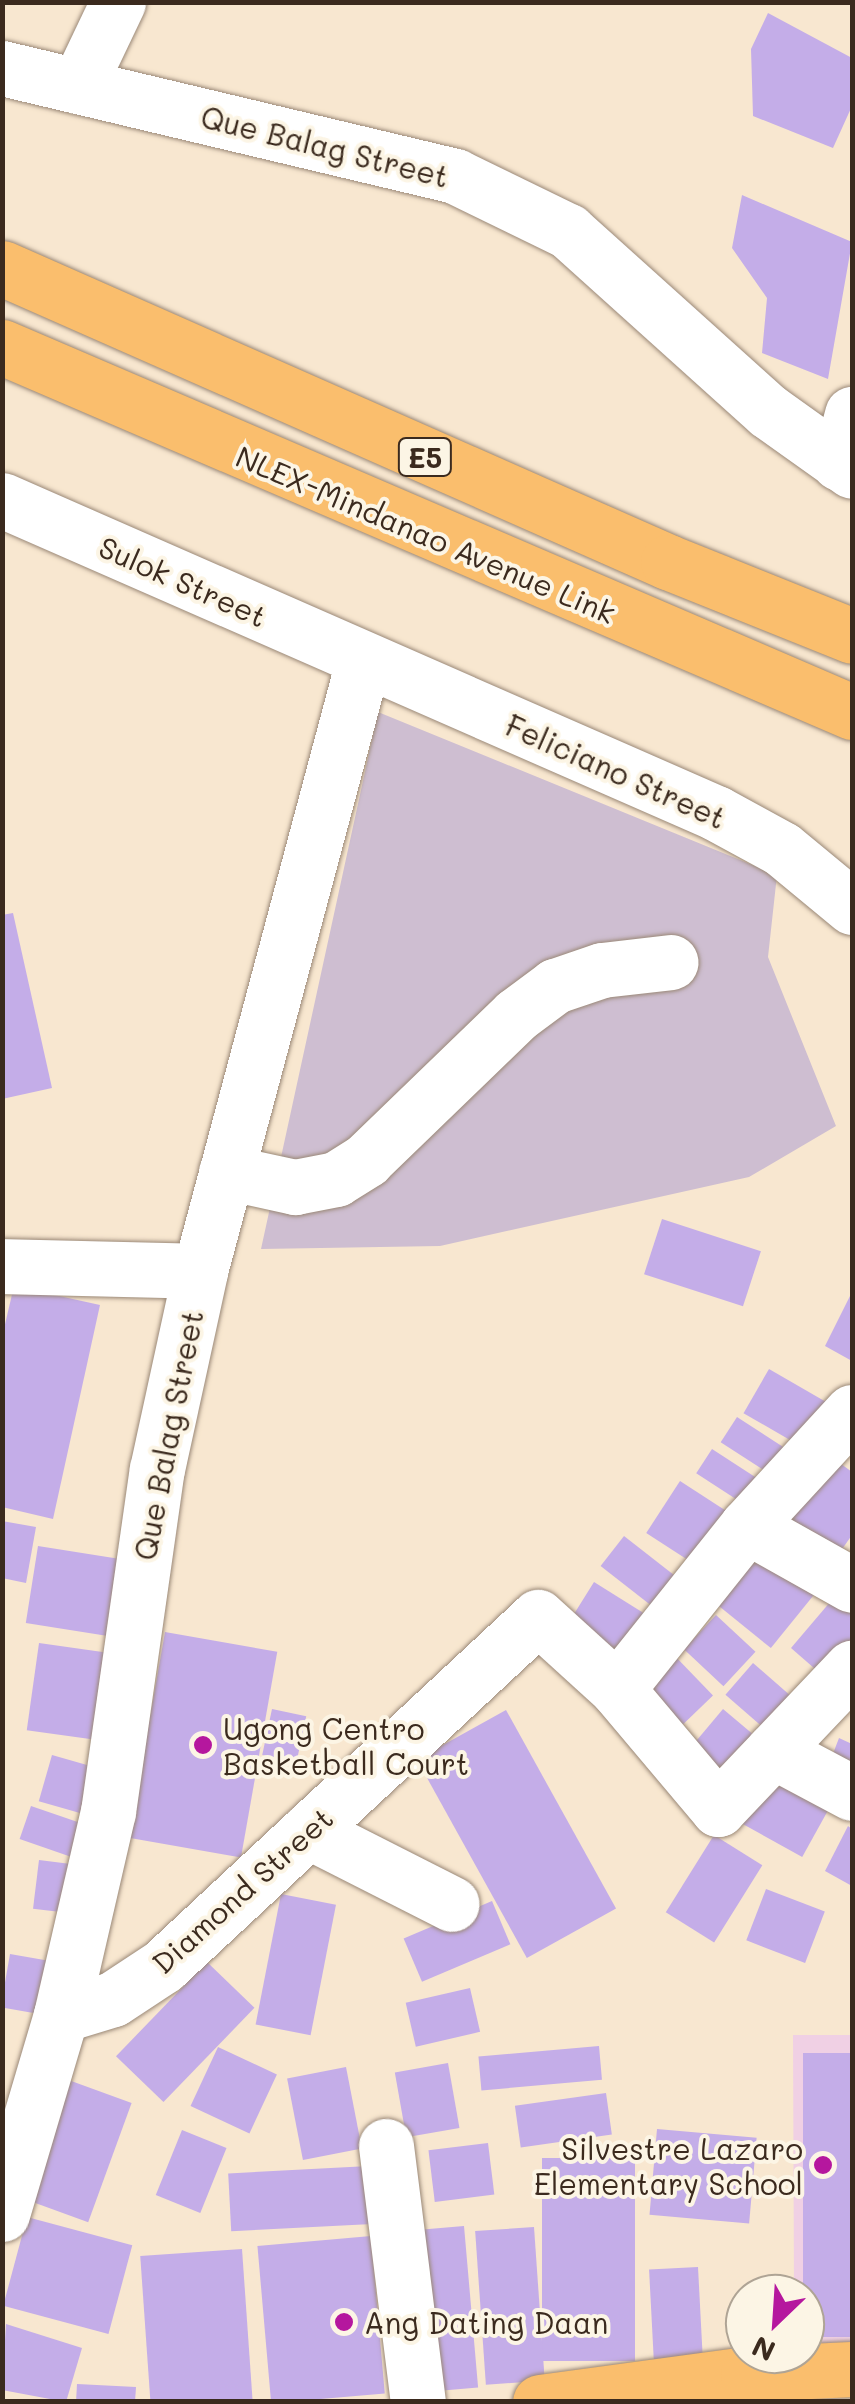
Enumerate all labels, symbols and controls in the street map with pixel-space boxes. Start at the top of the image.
street label: Que Balag Street [197,98,453,194]
road number: E5 [398,434,452,480]
street label: NLEX-Mindanao Avenue Link [231,438,621,630]
street label: Sulok Street [94,528,272,634]
street label: Feliciano Street [500,706,732,836]
street label: Que Balag Street [126,1307,210,1563]
place label: Ugong Centro Basketball Court [223,1710,469,1780]
marker: Ugong Centro Basketball Court [192,1734,214,1756]
street label: Diamond Street [144,1799,340,1981]
place label: Silvestre Lazaro Elementary School [534,2130,803,2200]
marker: Silvestre Lazaro Elementary School [812,2154,834,2176]
north arrow [725,2274,825,2374]
place label: Ang Dating Daan [364,2304,608,2340]
marker: Ang Dating Daan [333,2311,355,2333]
text: N [746,2329,780,2370]

